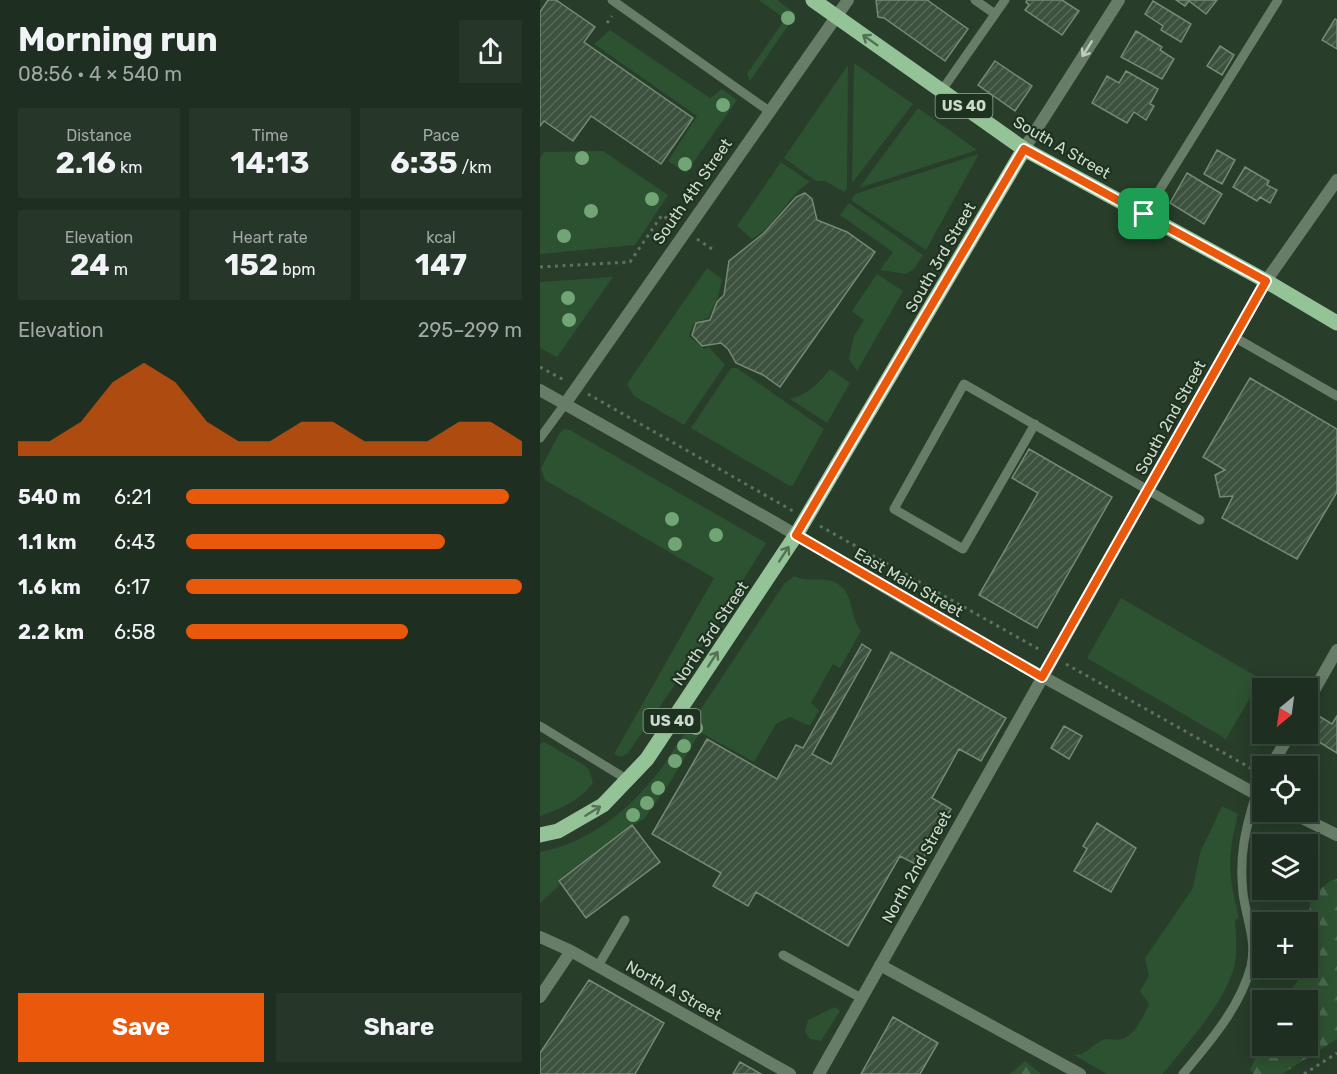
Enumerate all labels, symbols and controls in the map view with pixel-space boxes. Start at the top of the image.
text: Morning run [18,20,218,59]
button: share [459,20,522,83]
one-way arrow [862,34,879,46]
one-way arrow [1081,40,1093,57]
text: 08:56 · 4 × 540 m [18,62,182,86]
road number: US 40 [936,94,992,118]
street label: South A Street [1010,112,1114,183]
text: Distance [66,126,132,145]
text: Time [252,126,288,145]
text: Pace [423,126,459,145]
street label: South 4th Street [649,135,736,248]
text: 2.16 [56,145,116,181]
text: 14:13 [231,145,309,181]
text: 6:35 [390,145,458,181]
text: km [116,158,142,177]
text: /km [458,158,492,177]
pin [1118,188,1169,239]
icon: arrive [1127,197,1160,230]
street label: South 3rd Street [901,199,980,316]
text: Elevation [65,228,133,247]
text: Heart rate [232,228,308,247]
text: kcal [426,228,456,247]
text: 24 [70,247,110,283]
text: 152 [225,247,278,283]
text: 147 [415,247,467,283]
text: m [110,260,128,279]
text: bpm [278,260,316,279]
text: Elevation [18,318,104,342]
text: 295–299 m [418,318,522,342]
street label: South 2nd Street [1131,357,1210,478]
text: 540 m [18,485,81,509]
text: 6:21 [114,485,151,509]
text: 1.1 km [18,530,77,554]
text: 6:43 [114,530,156,554]
street label: East Main Street [851,544,966,621]
one-way arrow [778,546,790,563]
text: 1.6 km [18,575,81,599]
text: 6:17 [114,575,150,599]
street label: North 3rd Street [669,578,752,689]
text: 2.2 km [18,620,84,644]
text: 6:58 [114,620,156,644]
one-way arrow [706,651,719,668]
north arrow [1252,678,1318,744]
map controls [1252,678,1318,1056]
road number: US 40 [644,709,700,733]
button: locate [1252,756,1318,822]
one-way arrow [584,805,601,817]
street label: North 2nd Street [878,808,955,927]
button: layers [1252,834,1318,900]
button: + [1252,912,1318,978]
street label: North A Street [623,956,725,1025]
button: − [1252,990,1318,1056]
button: Save [18,993,264,1062]
button: Share [276,993,522,1062]

